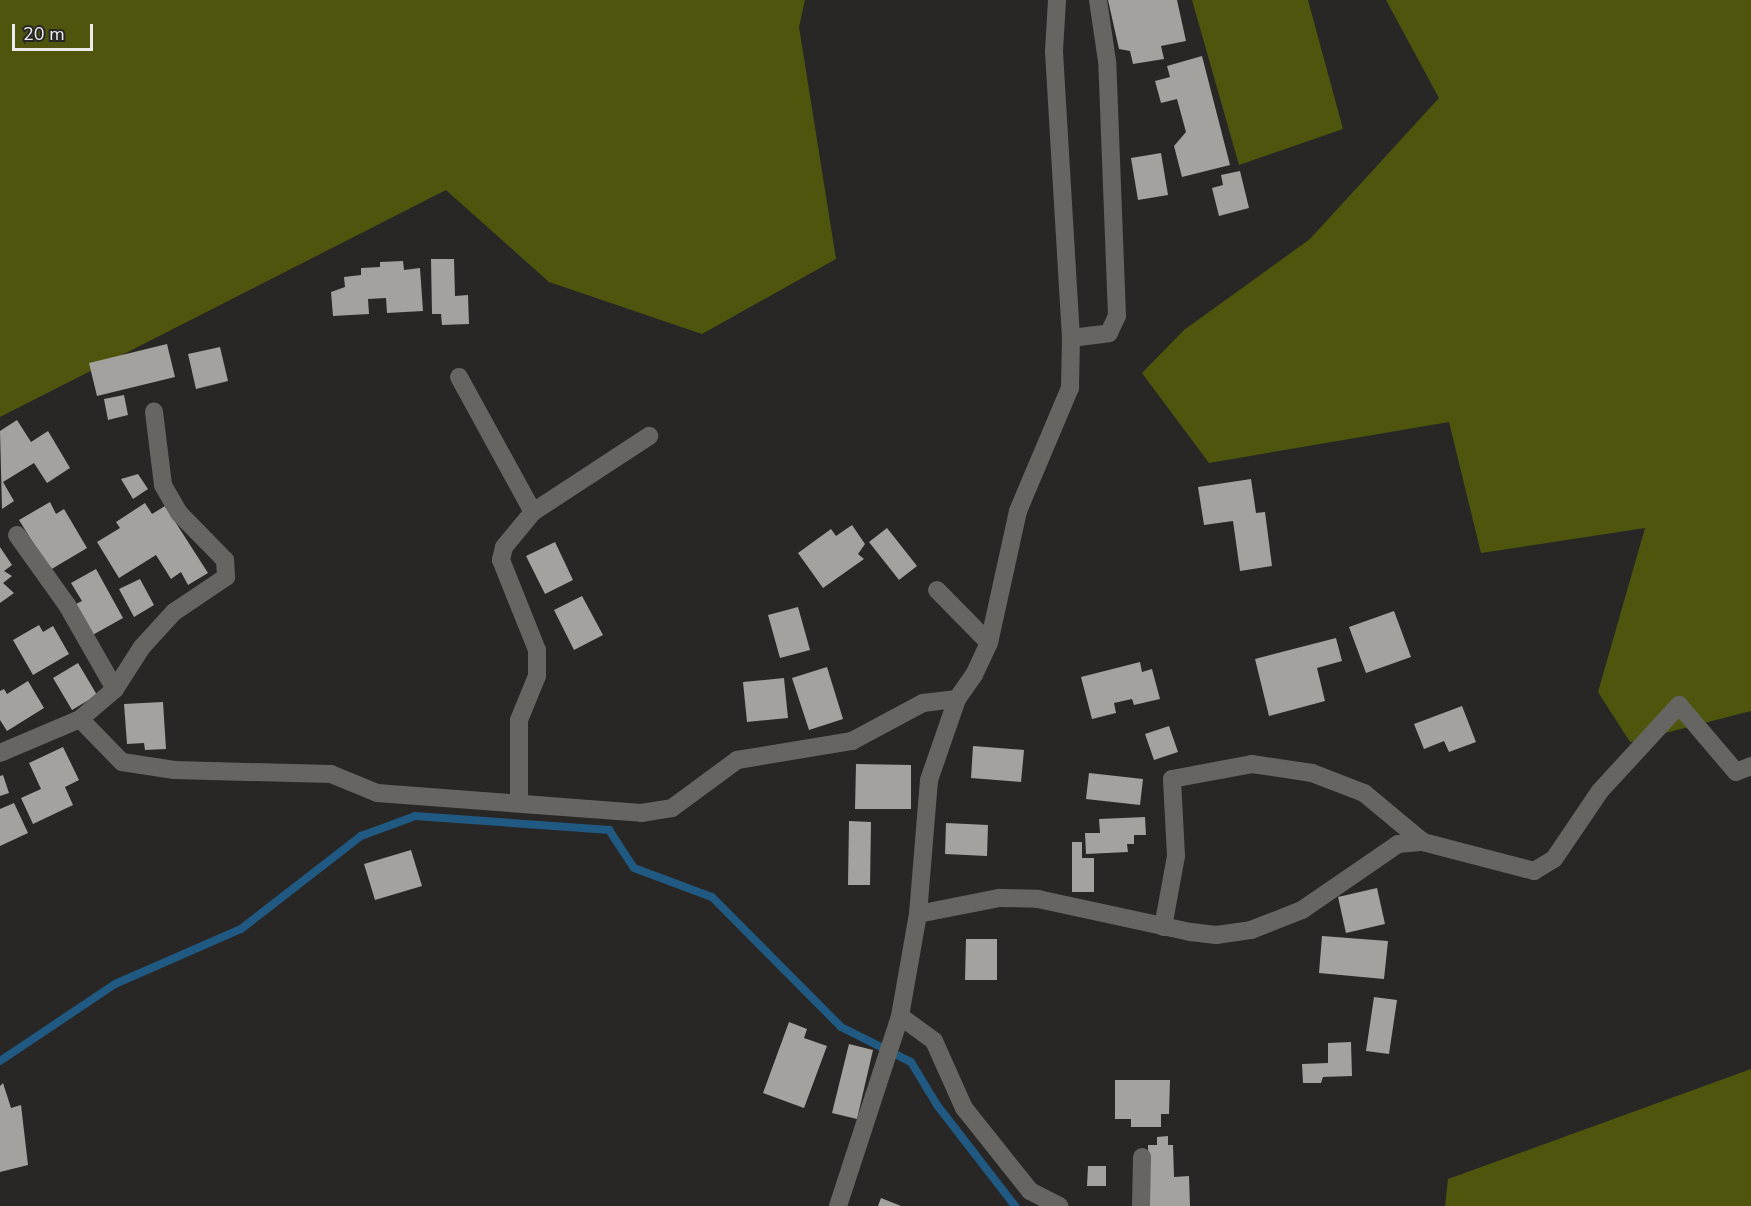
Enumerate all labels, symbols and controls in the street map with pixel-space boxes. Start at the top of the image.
scale bar [15,12,96,50]
text: 20 m [23,22,65,46]

